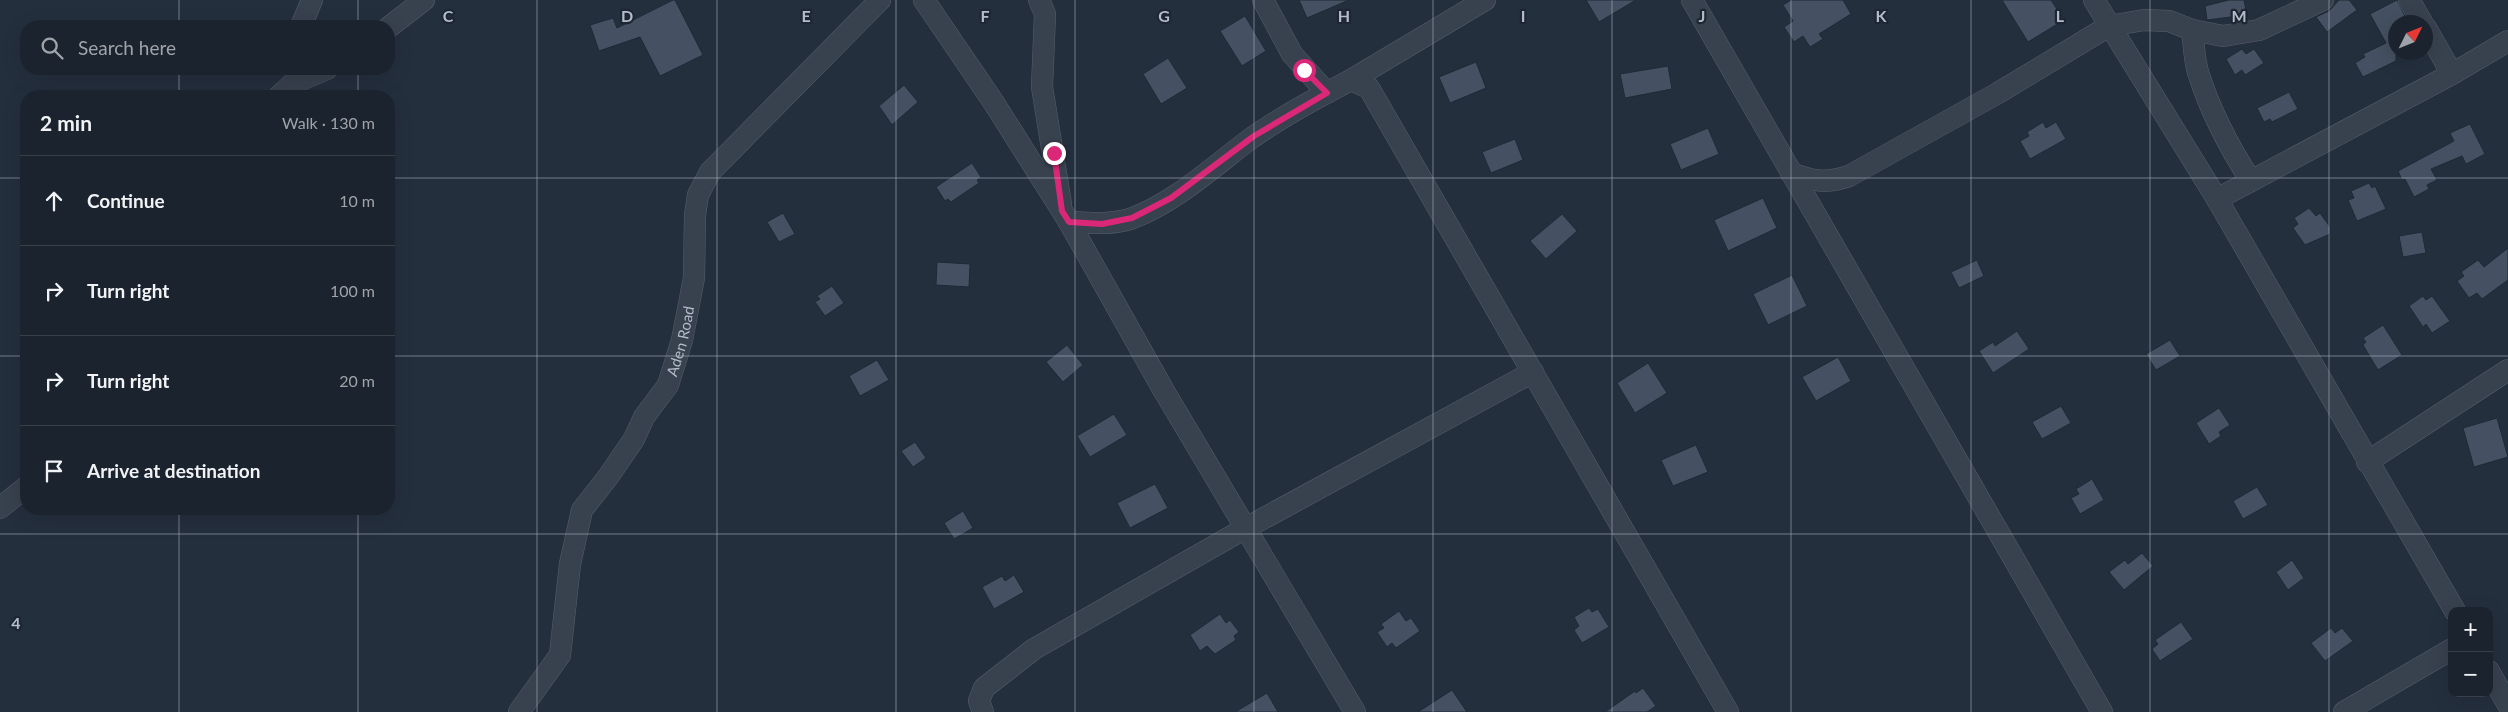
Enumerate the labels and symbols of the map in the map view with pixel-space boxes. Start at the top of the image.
text: C [443,6,454,25]
text: D [621,6,633,25]
text: E [801,6,811,25]
text: F [980,6,990,25]
text: G [1158,6,1170,25]
text: H [1338,6,1350,25]
text: I [1521,6,1525,25]
text: J [1699,6,1705,25]
text: K [1876,6,1888,25]
text: L [2056,6,2065,25]
text: M [2231,6,2247,25]
north arrow [2388,15,2433,60]
route start [1293,59,1316,82]
route end [1043,142,1066,165]
street label: Aden Road [662,304,697,378]
text: 4 [11,613,21,632]

